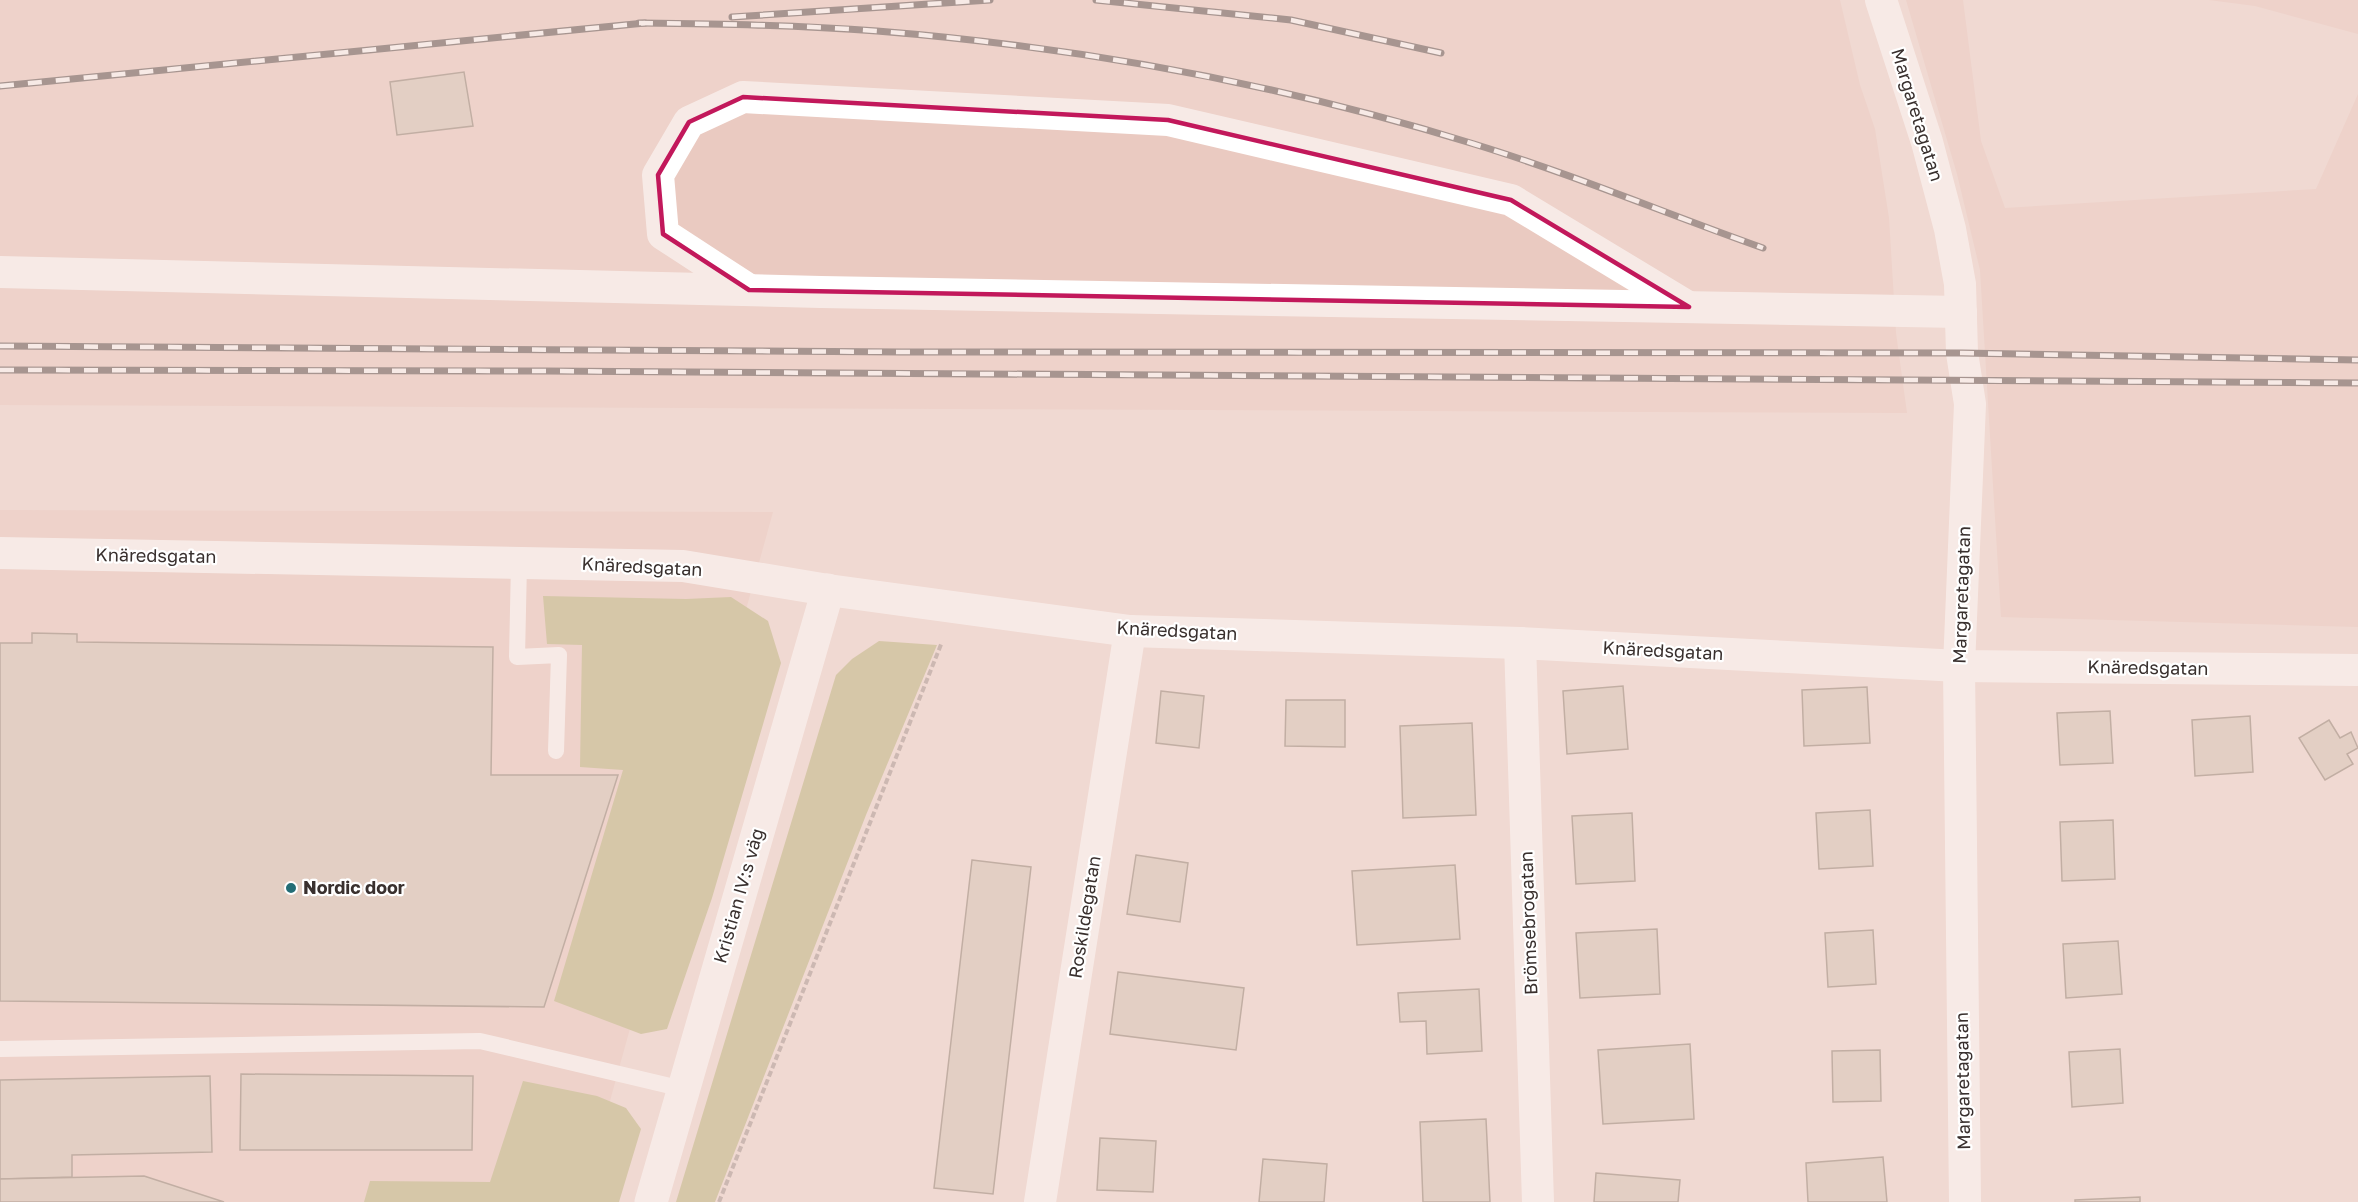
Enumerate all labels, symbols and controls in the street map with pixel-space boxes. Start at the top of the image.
street label: Margaretagatan [1887,46,1949,184]
street label: Margaretagatan [1948,526,1974,664]
street label: Knäredsgatan [95,543,217,567]
street label: Knäredsgatan [581,552,703,580]
street label: Knäredsgatan [1116,616,1238,644]
street label: Knäredsgatan [1602,636,1724,664]
street label: Knäredsgatan [2087,655,2209,679]
street label: Kristian IV:s väg [708,826,768,966]
street label: Brömsebrogatan [1514,851,1542,995]
street label: Roskildegatan [1063,854,1105,980]
place label: Nordic door [303,876,405,898]
marker: Nordic door [284,881,298,895]
street label: Margaretagatan [1950,1012,1974,1150]

